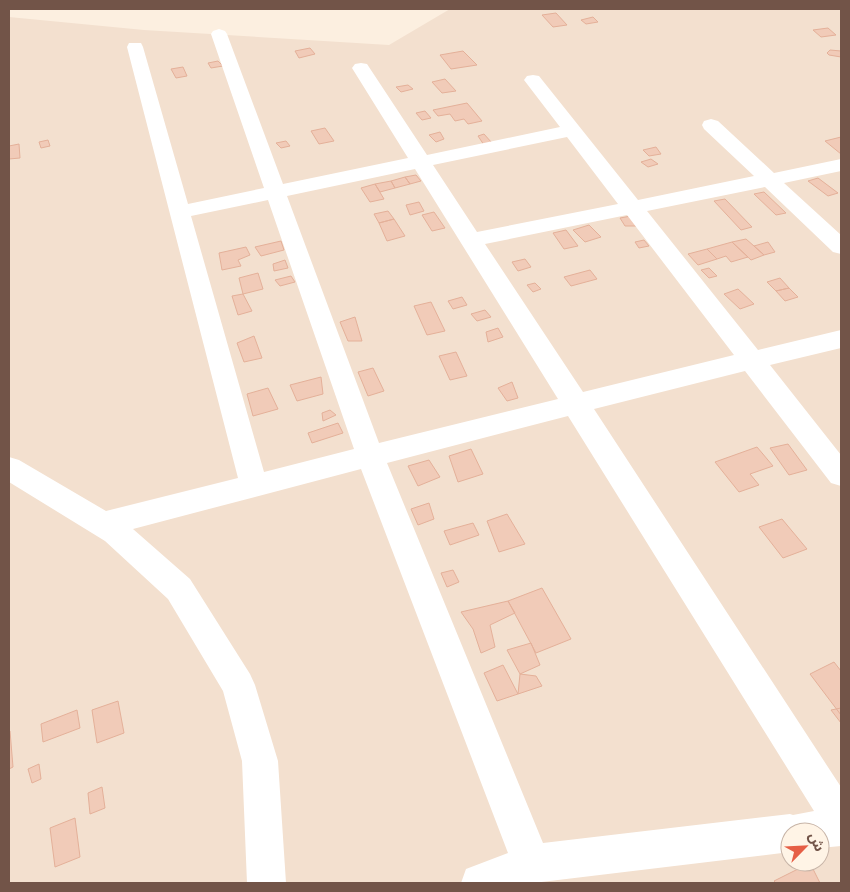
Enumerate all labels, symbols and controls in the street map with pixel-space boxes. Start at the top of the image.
north arrow [780,822,830,872]
text: ش [806,830,828,854]

